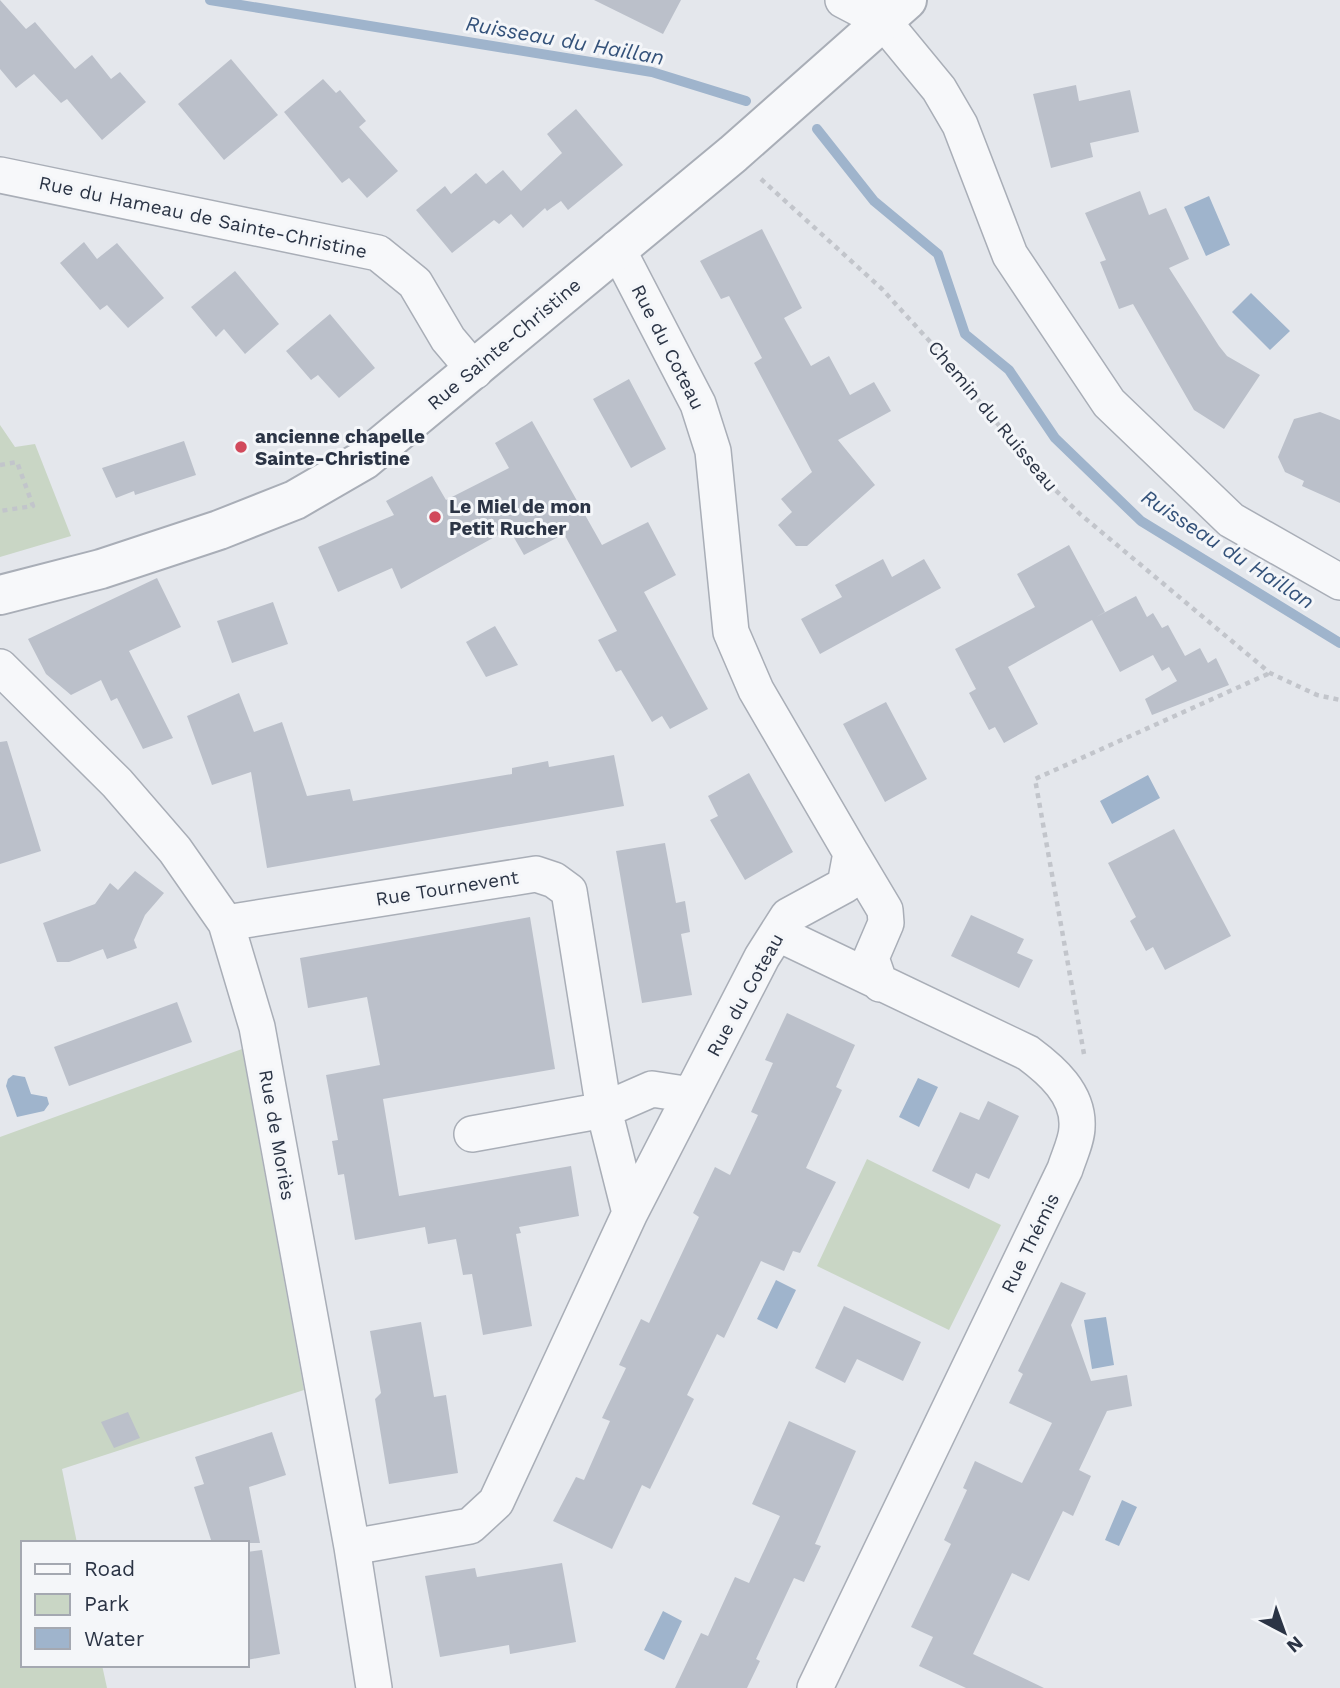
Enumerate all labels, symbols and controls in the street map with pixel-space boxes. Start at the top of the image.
water label: Ruisseau du Haillan [464,10,666,70]
street label: Rue du Hameau de Sainte-Christine [37,171,369,263]
street label: Rue Sainte-Christine [423,273,585,415]
street label: Rue du Coteau [627,281,709,413]
street label: Chemin du Ruisseau [923,336,1063,496]
place label: ancienne chapelle Sainte-Christine [255,425,425,470]
marker: ancienne chapelle Sainte-Christine [233,439,249,455]
water label: Ruisseau du Haillan [1137,484,1319,614]
place label: Le Miel de mon Petit Rucher [449,495,591,540]
marker: Le Miel de mon Petit Rucher [427,509,443,525]
street label: Rue Tournevent [374,865,520,911]
street label: Rue du Coteau [702,929,788,1061]
street label: Rue de Moriès [254,1068,300,1202]
street label: Rue Thémis [996,1189,1064,1297]
legend [21,1541,248,1667]
text: Road [84,1556,135,1581]
text: Park [84,1591,129,1616]
north arrow [1249,1597,1319,1667]
text: Water [84,1626,145,1651]
text: N [1282,1631,1308,1658]

